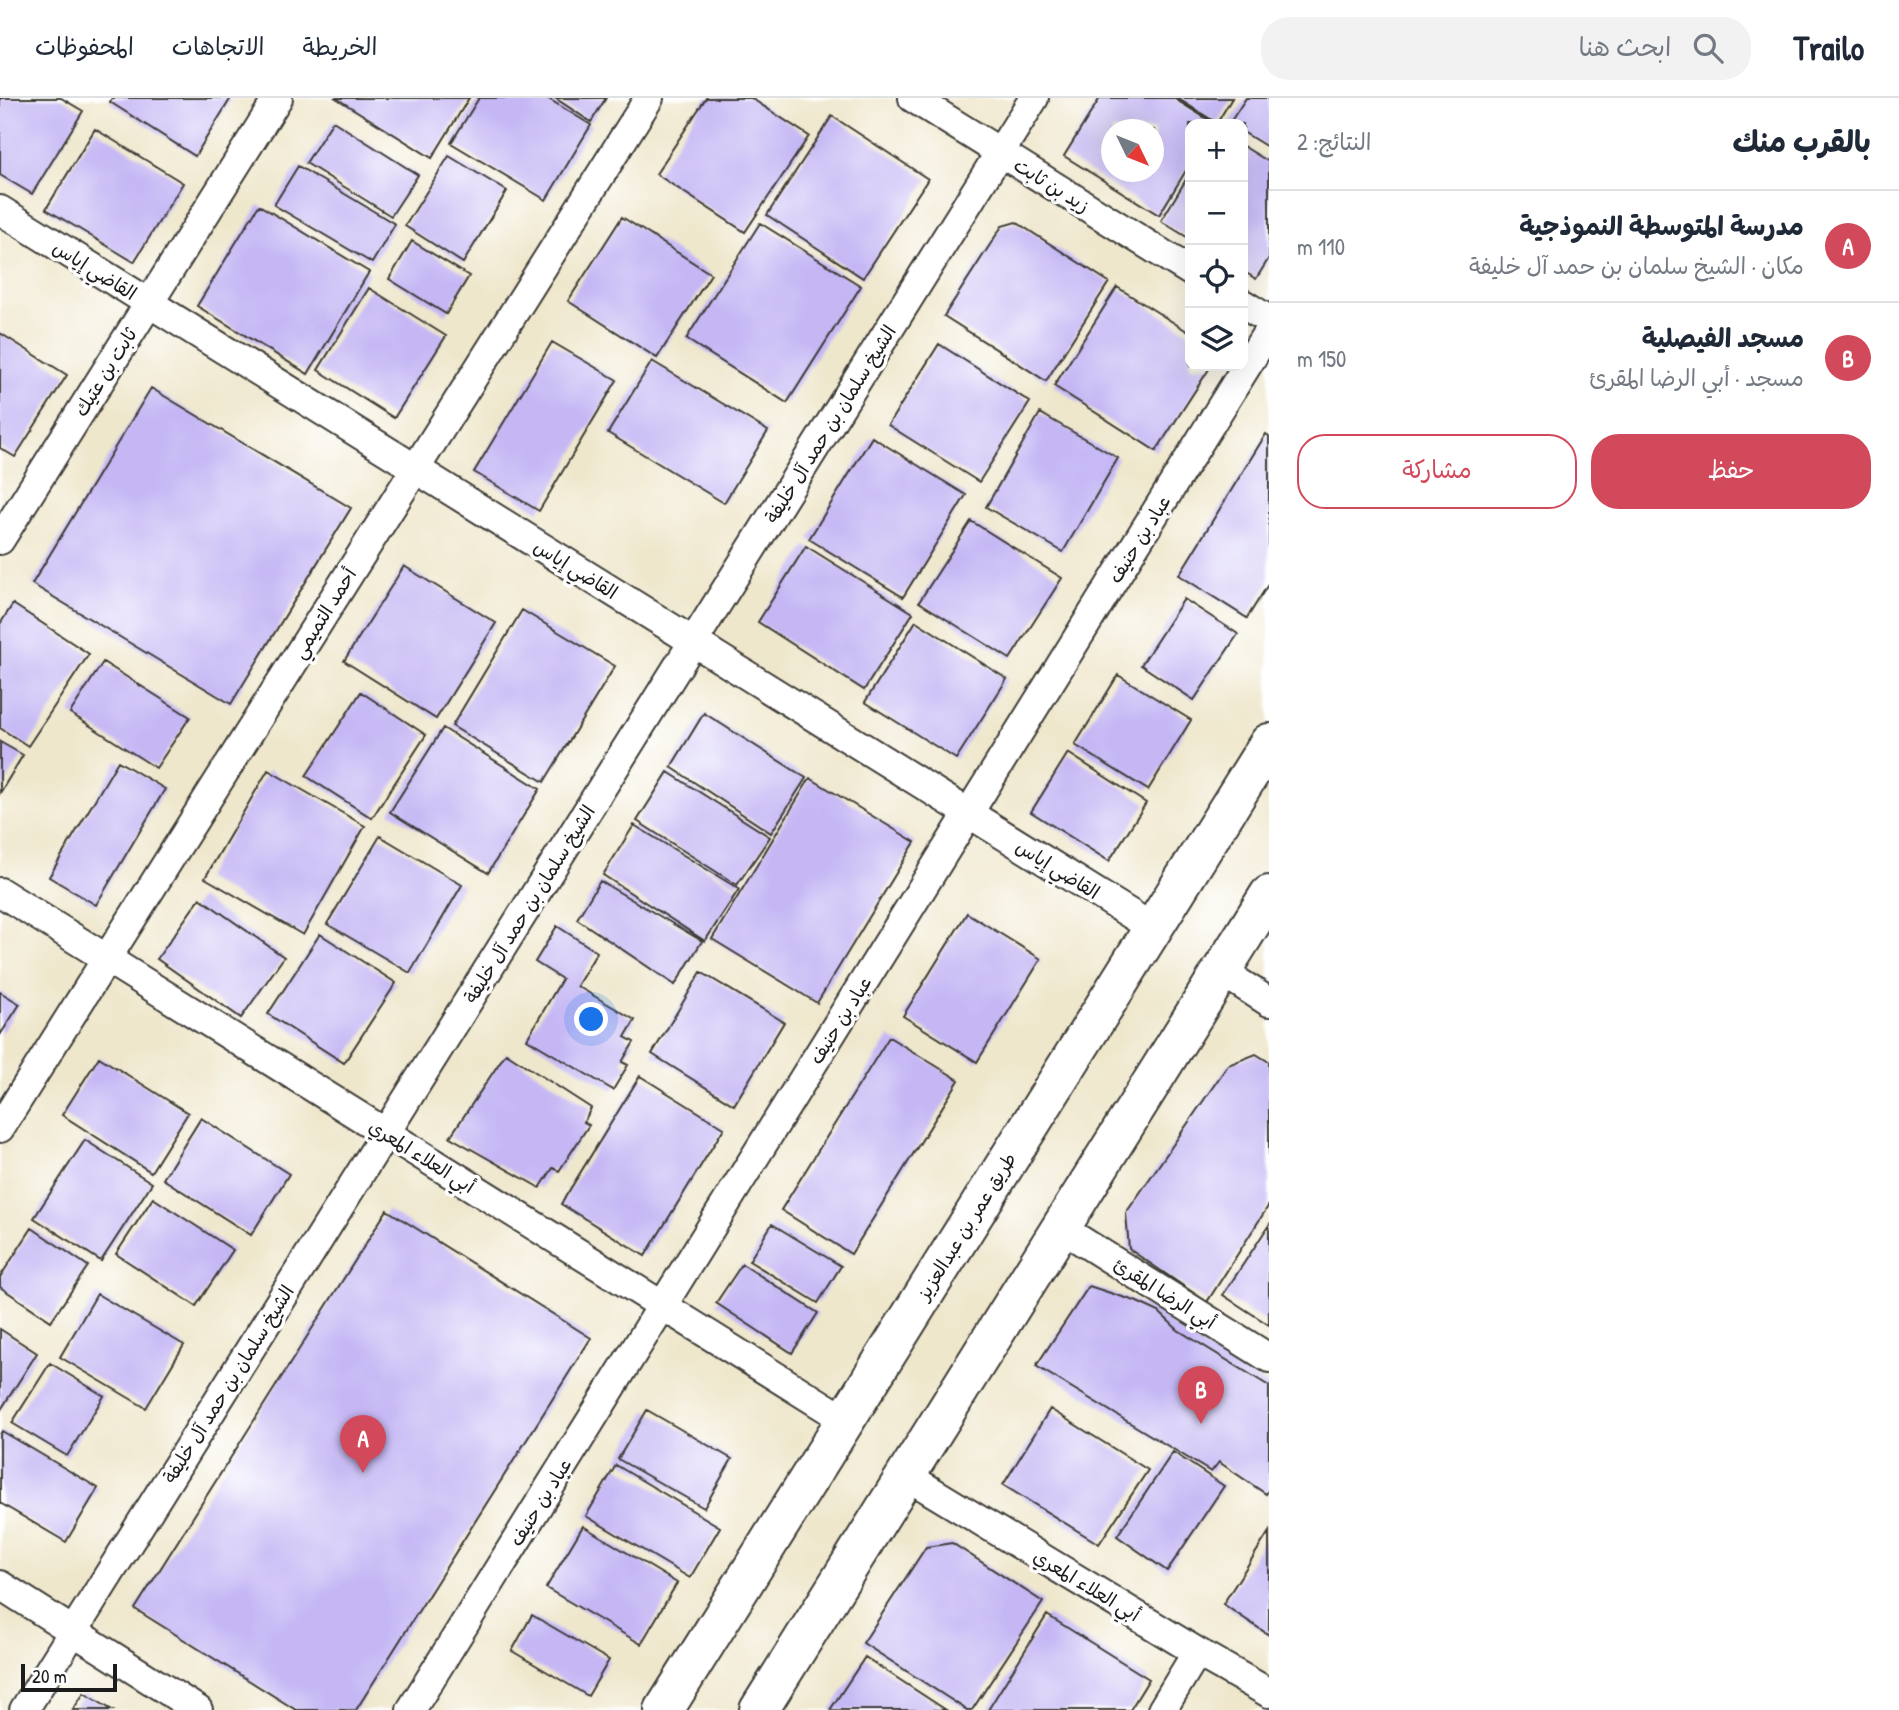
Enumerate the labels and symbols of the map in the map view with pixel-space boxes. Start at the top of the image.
north arrow [1101,119,1164,182]
street label: زيد بن ثابت [1009,152,1095,218]
street label: القاضي إياس [46,234,142,309]
street label: الشيخ سلمان بن حمد آل خليفة [758,320,902,528]
street label: ثابت بن عتيك [68,322,143,421]
street label: عباد بن حنيف [1102,490,1176,588]
street label: القاضي إياس [527,533,623,608]
street label: أحمد التميمي [286,562,366,665]
street label: الشيخ سلمان بن حمد آل خليفة [457,800,601,1008]
street label: القاضي إياس [1009,833,1105,908]
street label: عباد بن حنيف [803,971,877,1069]
your location [574,1002,608,1036]
street label: أبي العلاء المعري [362,1113,480,1203]
street label: طريق عمر بن عبدالعزيز [909,1147,1022,1306]
street label: أبي الرضا المقرئ [1107,1251,1221,1338]
street label: الشيخ سلمان بن حمد آل خليفة [156,1280,300,1488]
pin: B [1178,1366,1224,1424]
pin: A [340,1415,386,1473]
street label: عباد بن حنيف [503,1453,577,1551]
street label: أبي العلاء المعري [1027,1543,1146,1631]
scale bar [21,1661,117,1693]

